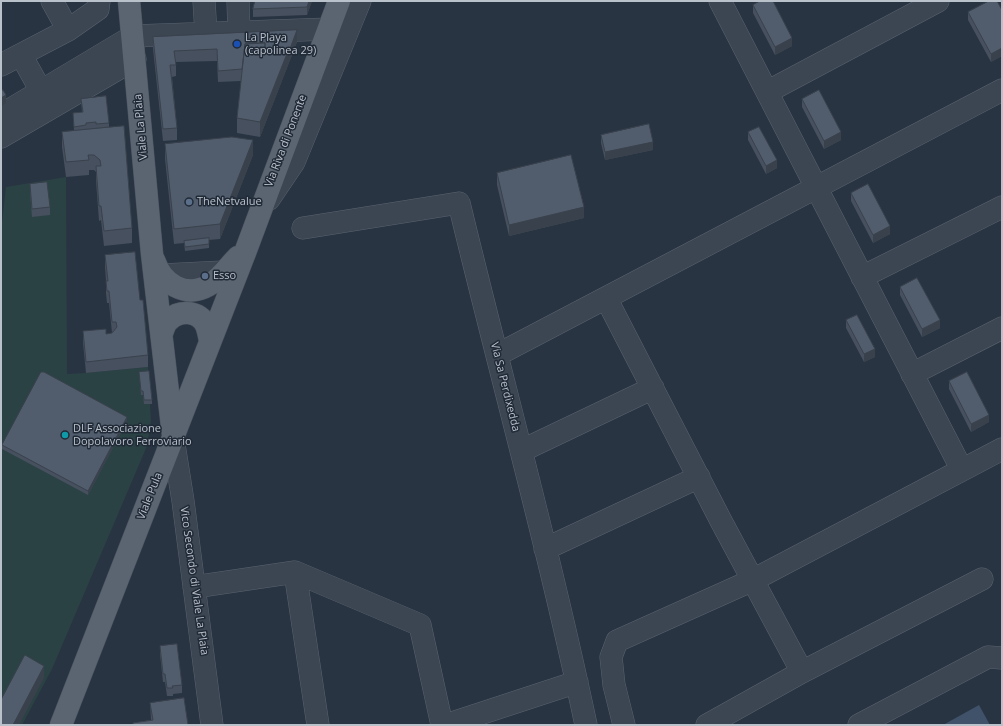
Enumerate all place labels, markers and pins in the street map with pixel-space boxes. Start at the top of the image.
place label: La Playa (capolinea 29) [245,31,316,57]
marker: La Playa (capolinea 29) [232,39,242,49]
place label: TheNetvalue [197,195,262,209]
marker: TheNetvalue [184,197,194,207]
place label: Esso [213,269,236,283]
marker: Esso [200,271,210,281]
place label: DLF Associazione Dopolavoro Ferroviario [73,422,192,448]
marker: DLF Associazione Dopolavoro Ferroviario [60,430,70,440]

